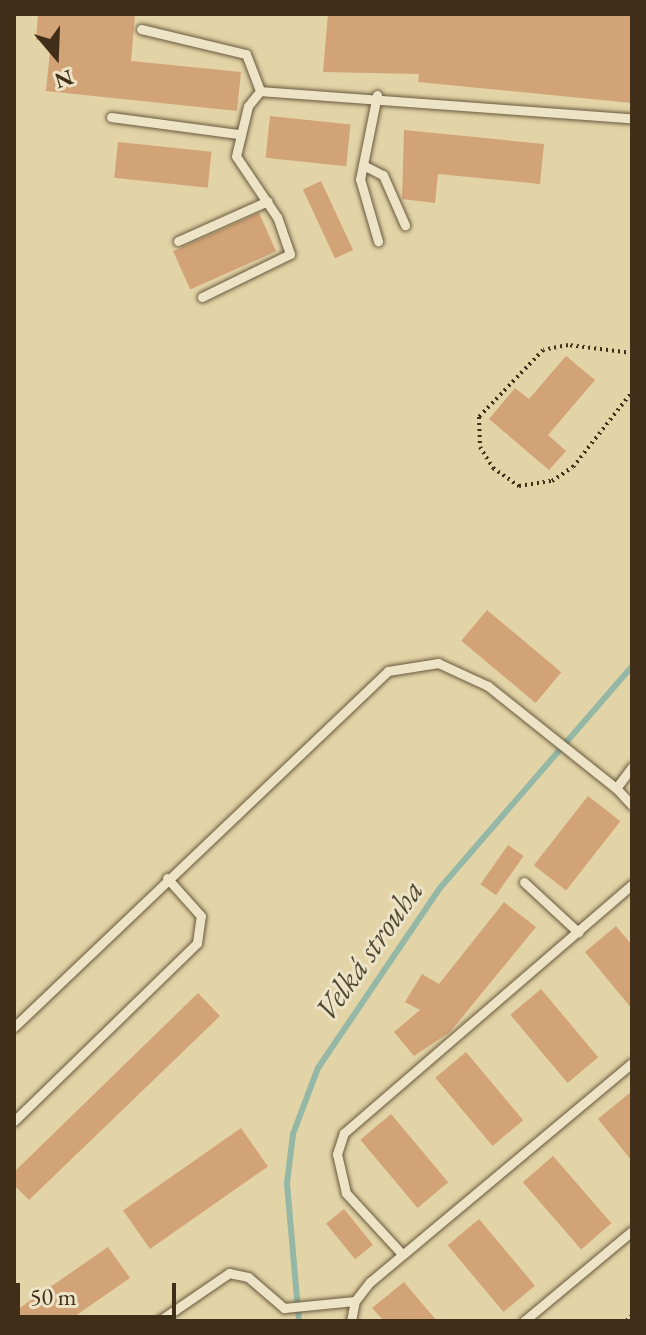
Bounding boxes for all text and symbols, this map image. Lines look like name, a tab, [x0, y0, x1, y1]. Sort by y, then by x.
north arrow	[16, 16, 96, 96]
text: N	[51, 63, 77, 96]
water label: Velká strouha	[307, 872, 431, 1028]
scale bar	[20, 1267, 180, 1317]
text: 50 m	[30, 1281, 77, 1312]

